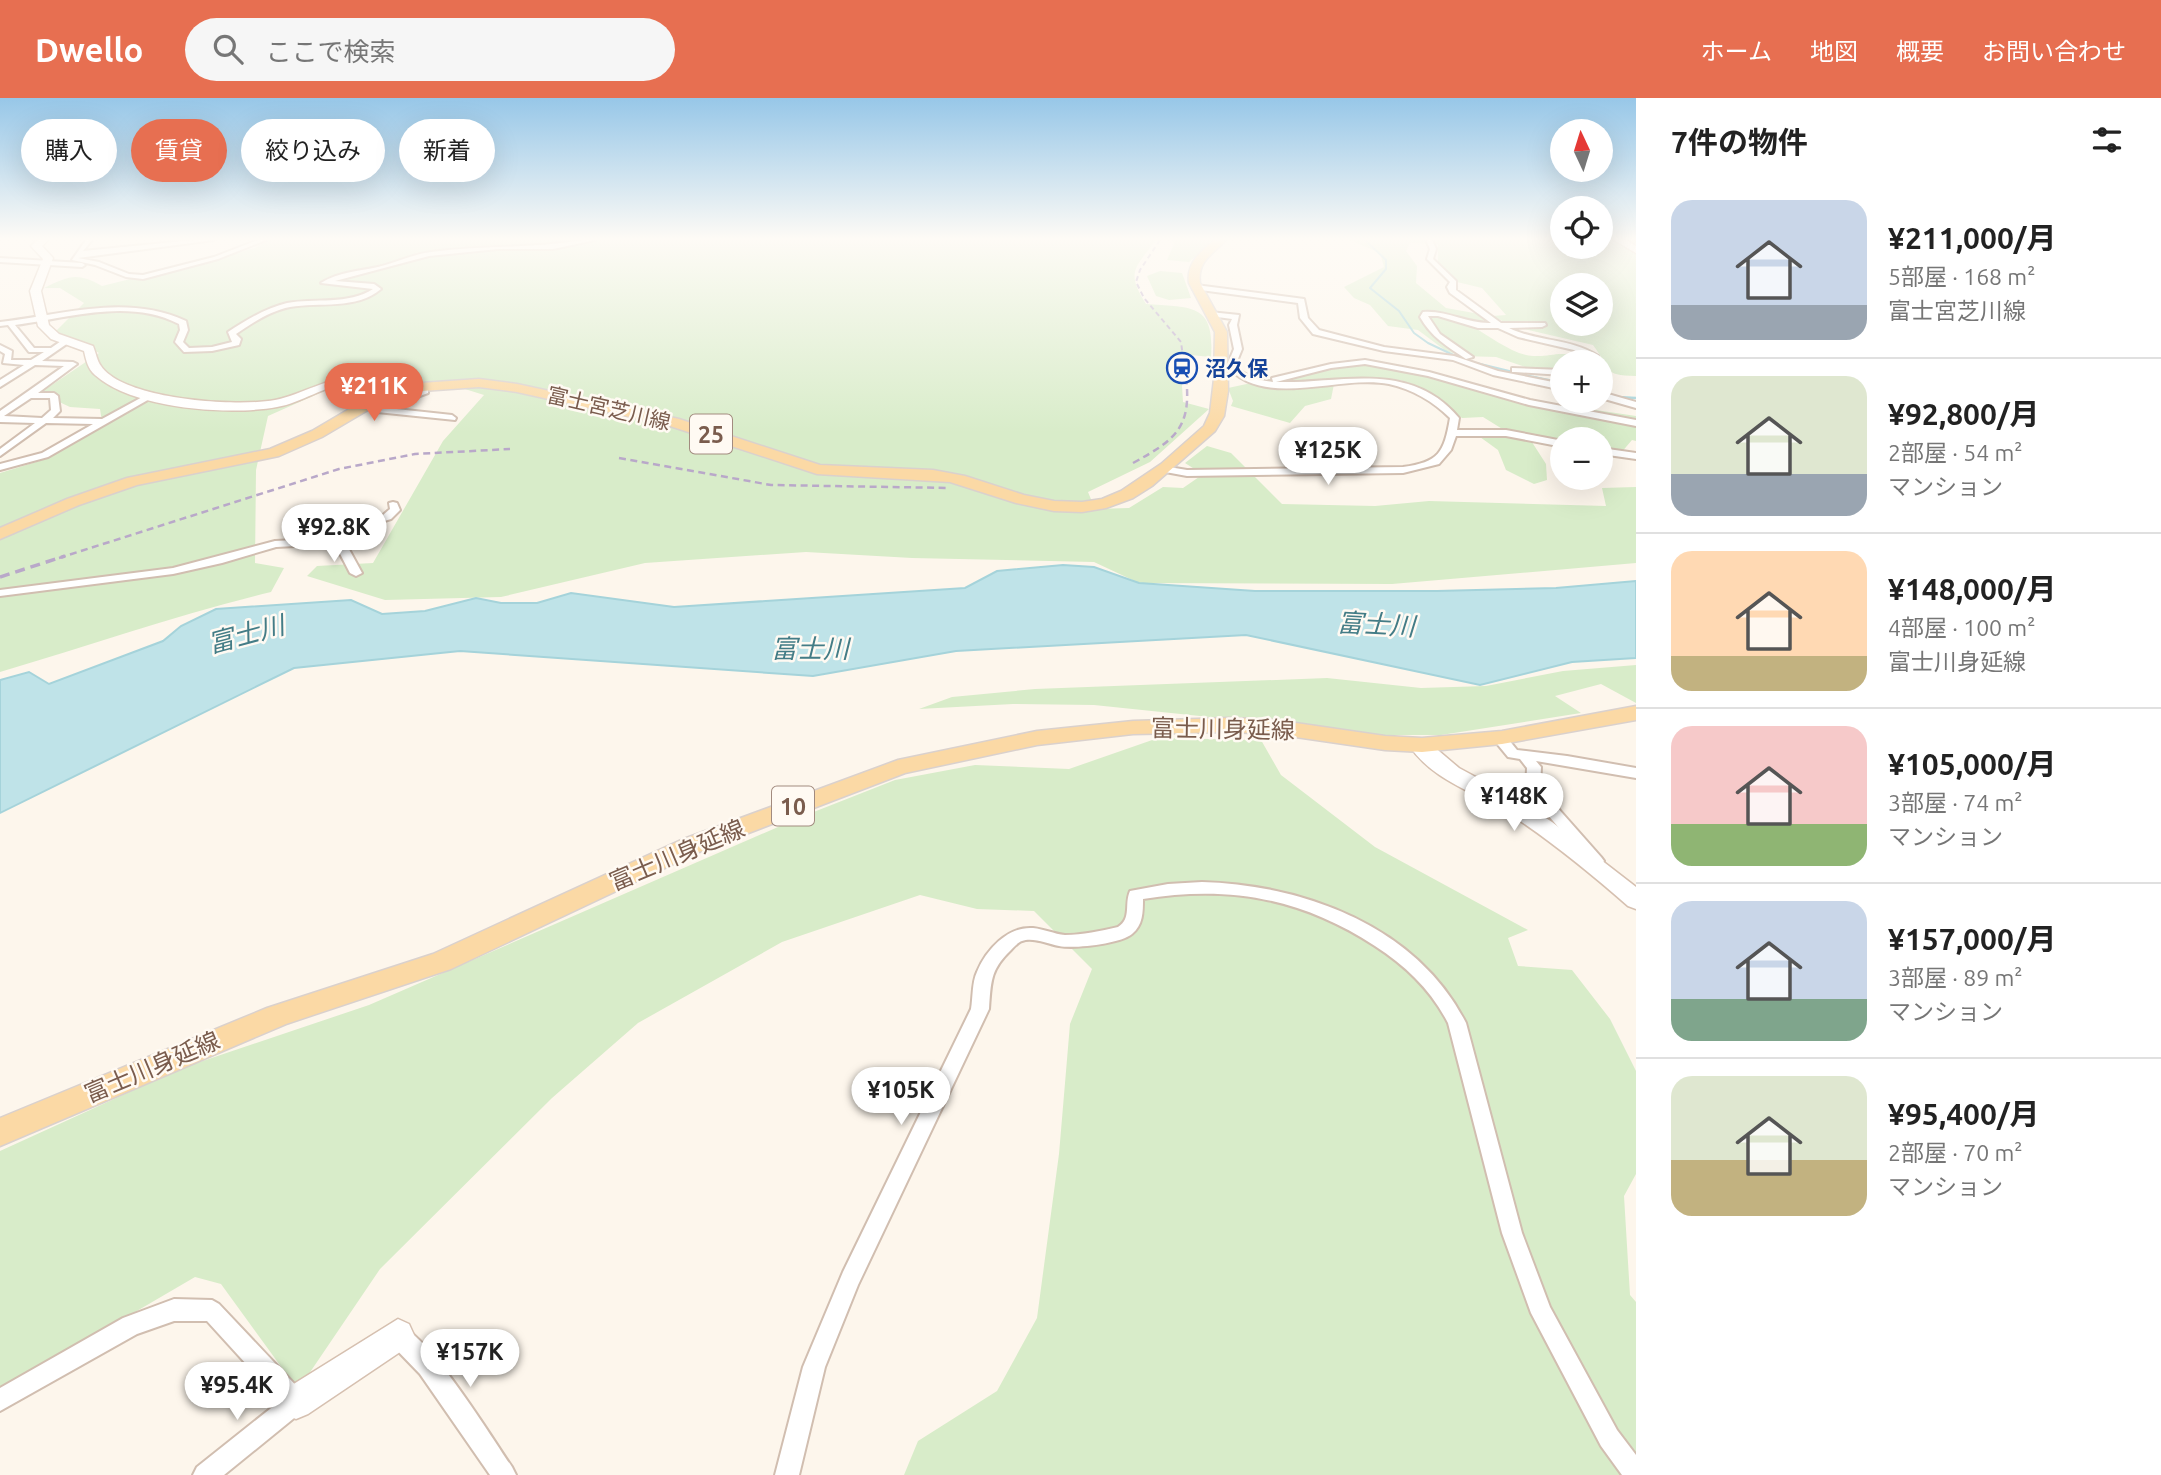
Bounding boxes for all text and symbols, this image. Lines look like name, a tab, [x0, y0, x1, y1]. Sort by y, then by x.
search box	[185, 18, 675, 81]
icon: search	[209, 30, 247, 68]
text: Dwello	[35, 31, 143, 68]
text: ここで検索	[265, 37, 395, 66]
text: ホーム	[1701, 38, 1772, 65]
text: 地図	[1810, 38, 1858, 65]
text: 概要	[1896, 38, 1944, 65]
text: お問い合わせ	[1982, 38, 2126, 65]
chip: 購入	[21, 119, 117, 182]
chip: 賃貸	[131, 119, 227, 182]
chip: 絞り込み	[241, 119, 385, 182]
chip: 新着	[399, 119, 495, 182]
north arrow	[1550, 119, 1614, 182]
map controls	[1550, 119, 1613, 490]
icon: filters	[2088, 121, 2126, 159]
text: 7件の物件	[1671, 125, 1808, 159]
button: locate	[1550, 196, 1613, 259]
text: ¥211,000/月	[1888, 221, 2056, 255]
icon: home	[1727, 228, 1811, 312]
text: 5部屋 · 168 m²	[1888, 264, 2035, 289]
button: layers	[1550, 273, 1613, 336]
text: 富士宮芝川線	[1888, 298, 2026, 323]
button: +	[1550, 350, 1613, 413]
station icon: 沼久保	[1165, 351, 1199, 385]
place label: 沼久保	[1205, 356, 1269, 380]
pin: ¥211K	[325, 364, 423, 423]
text: ¥211K	[340, 373, 408, 398]
street label: 富士宮芝川線	[545, 382, 673, 434]
text: ¥92,800/月	[1888, 397, 2040, 431]
icon: home	[1727, 404, 1811, 488]
road number: 25	[690, 414, 732, 454]
button: −	[1550, 427, 1613, 490]
pin: ¥125K	[1279, 428, 1377, 487]
text: ¥125K	[1294, 437, 1362, 462]
text: 2部屋 · 54 m²	[1888, 440, 2022, 465]
text: マンション	[1888, 474, 2003, 499]
pin: ¥92.8K	[277, 504, 391, 564]
text: ¥92.8K	[298, 514, 370, 539]
text: ¥148,000/月	[1888, 572, 2056, 606]
icon: home	[1727, 579, 1811, 663]
water label: 富士川	[1336, 607, 1419, 641]
water label: 富士川	[205, 609, 290, 658]
text: 4部屋 · 100 m²	[1888, 615, 2035, 640]
water label: 富士川	[771, 634, 852, 663]
text: 富士川身延線	[1888, 649, 2026, 674]
street label: 富士川身延線	[1151, 714, 1295, 744]
text: ¥105,000/月	[1888, 747, 2056, 781]
icon: home	[1727, 754, 1811, 838]
pin: ¥148K	[1465, 774, 1563, 833]
text: ¥148K	[1480, 783, 1548, 808]
road number: 10	[772, 786, 814, 826]
text: 3部屋 · 74 m²	[1888, 790, 2022, 815]
street label: 富士川身延線	[605, 814, 749, 896]
text: マンション	[1888, 824, 2003, 849]
text: ¥157,000/月	[1888, 922, 2056, 956]
icon: home	[1727, 929, 1811, 1013]
text: 3部屋 · 89 m²	[1888, 965, 2022, 990]
text: マンション	[1888, 999, 2003, 1024]
street label: 富士川身延線	[80, 1026, 224, 1108]
pin: ¥105K	[852, 1068, 950, 1127]
text: ¥105K	[867, 1077, 935, 1102]
text: ¥95,400/月	[1888, 1097, 2040, 1131]
icon: home	[1727, 1104, 1811, 1188]
text: 2部屋 · 70 m²	[1888, 1140, 2022, 1165]
text: マンション	[1888, 1174, 2003, 1199]
pin: ¥157K	[421, 1330, 519, 1389]
text: ¥157K	[436, 1339, 504, 1364]
pin: ¥95.4K	[180, 1362, 294, 1422]
text: ¥95.4K	[201, 1372, 273, 1397]

